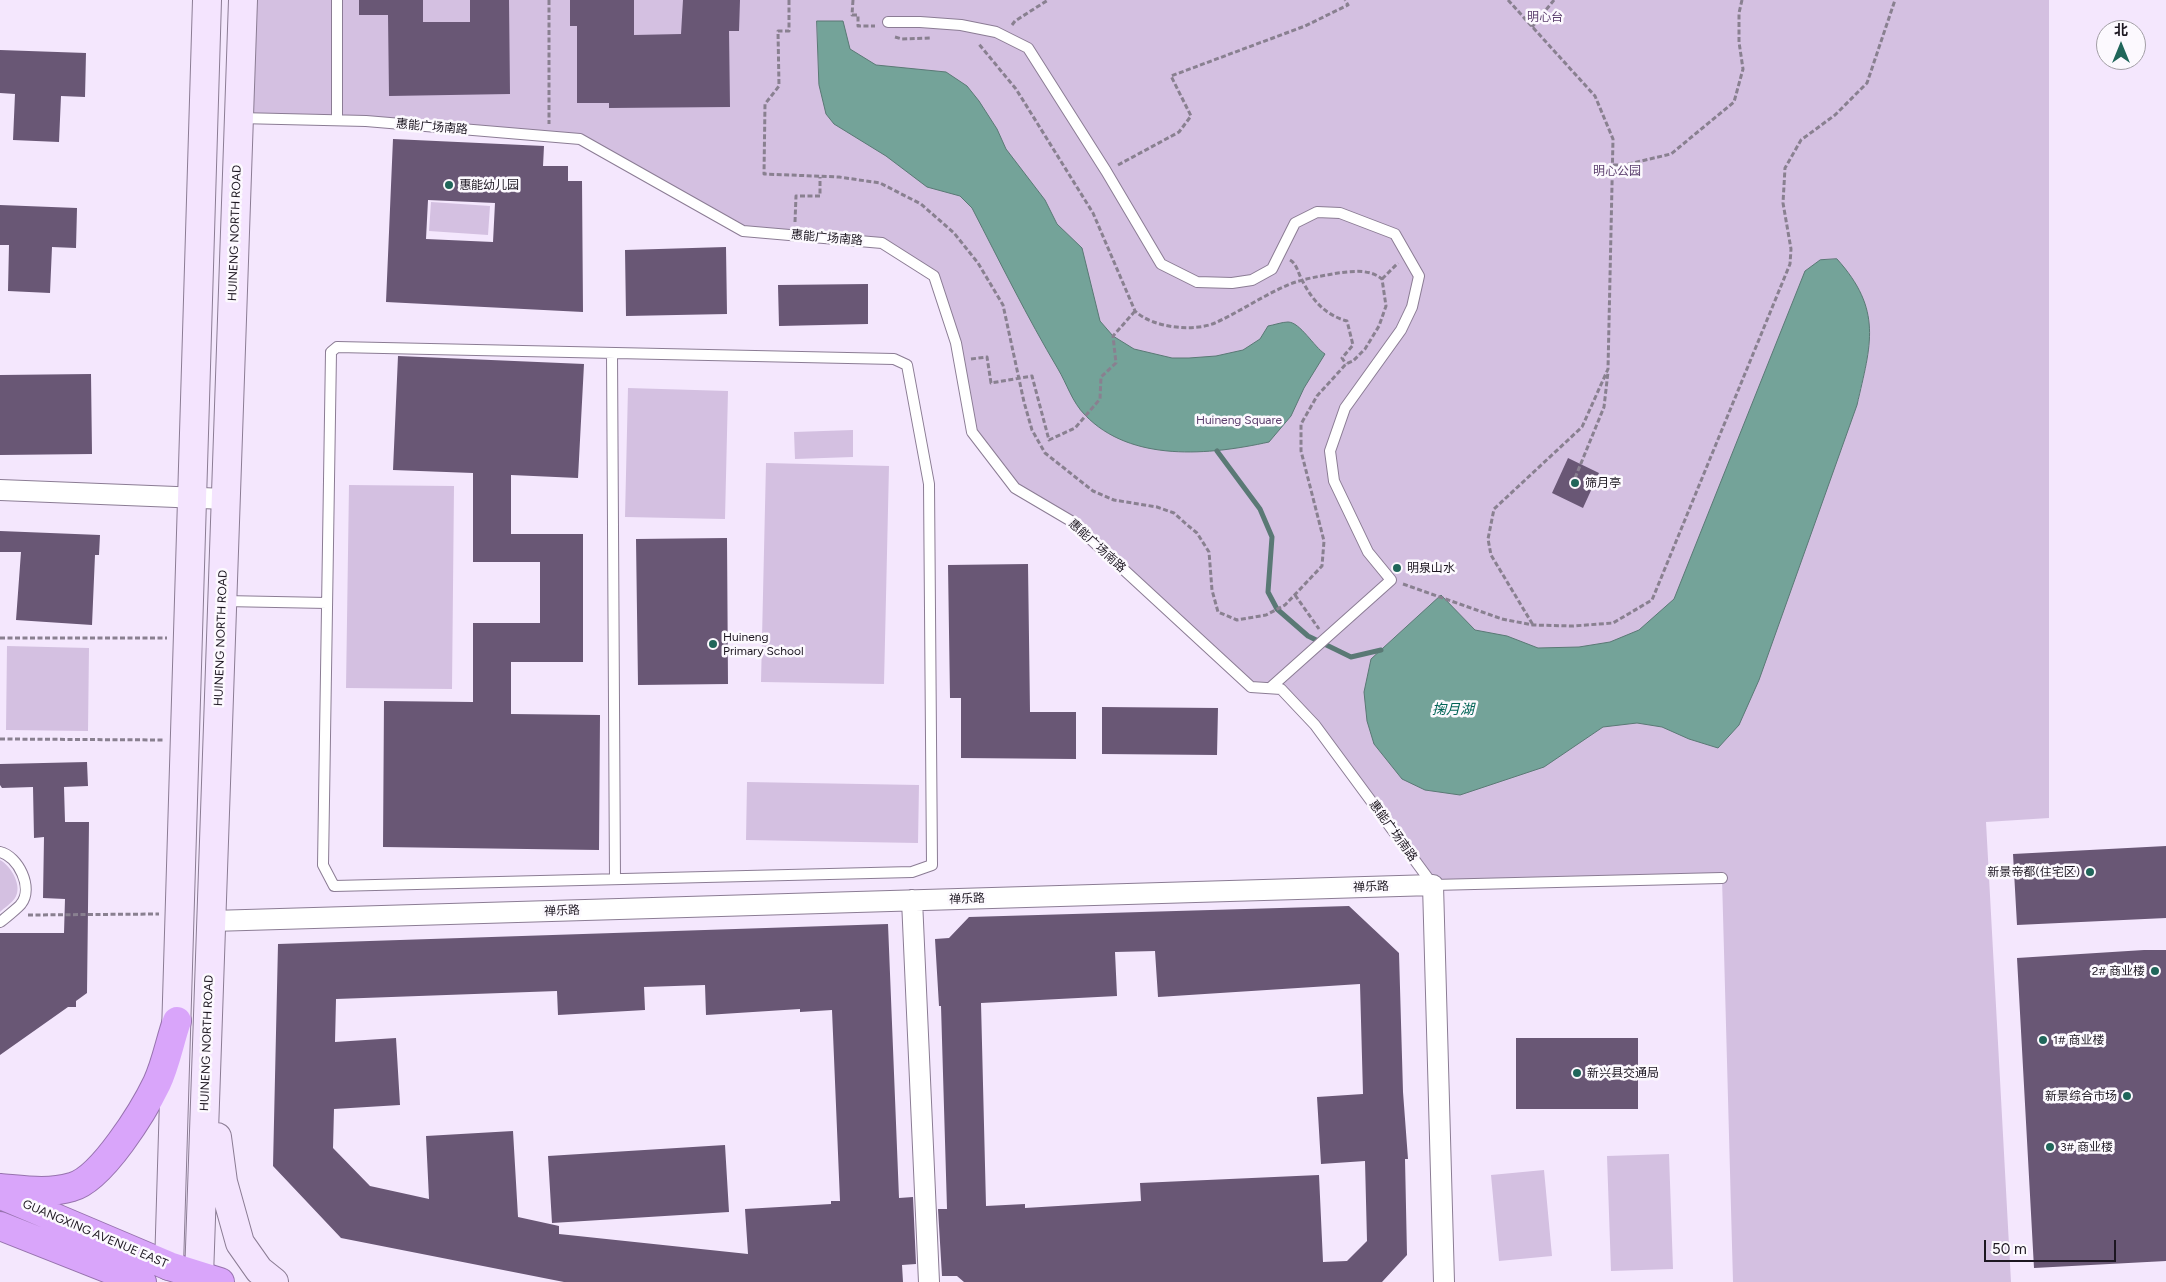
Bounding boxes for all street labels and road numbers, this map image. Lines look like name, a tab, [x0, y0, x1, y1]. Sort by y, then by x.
street label: 惠能广场南路	[396, 117, 468, 137]
street label: HUINENG NORTH ROAD	[225, 165, 245, 301]
street label: 惠能广场南路	[791, 228, 863, 248]
street label: 惠能广场南路	[1065, 517, 1129, 575]
street label: HUINENG NORTH ROAD	[211, 570, 231, 706]
street label: 惠能广场南路	[1366, 798, 1420, 864]
street label: 禅乐路	[1353, 879, 1389, 895]
street label: 禅乐路	[949, 891, 985, 907]
street label: 禅乐路	[544, 903, 580, 919]
street label: HUINENG NORTH ROAD	[197, 975, 217, 1111]
street label: GUANGXING AVENUE EAST	[20, 1197, 170, 1271]

